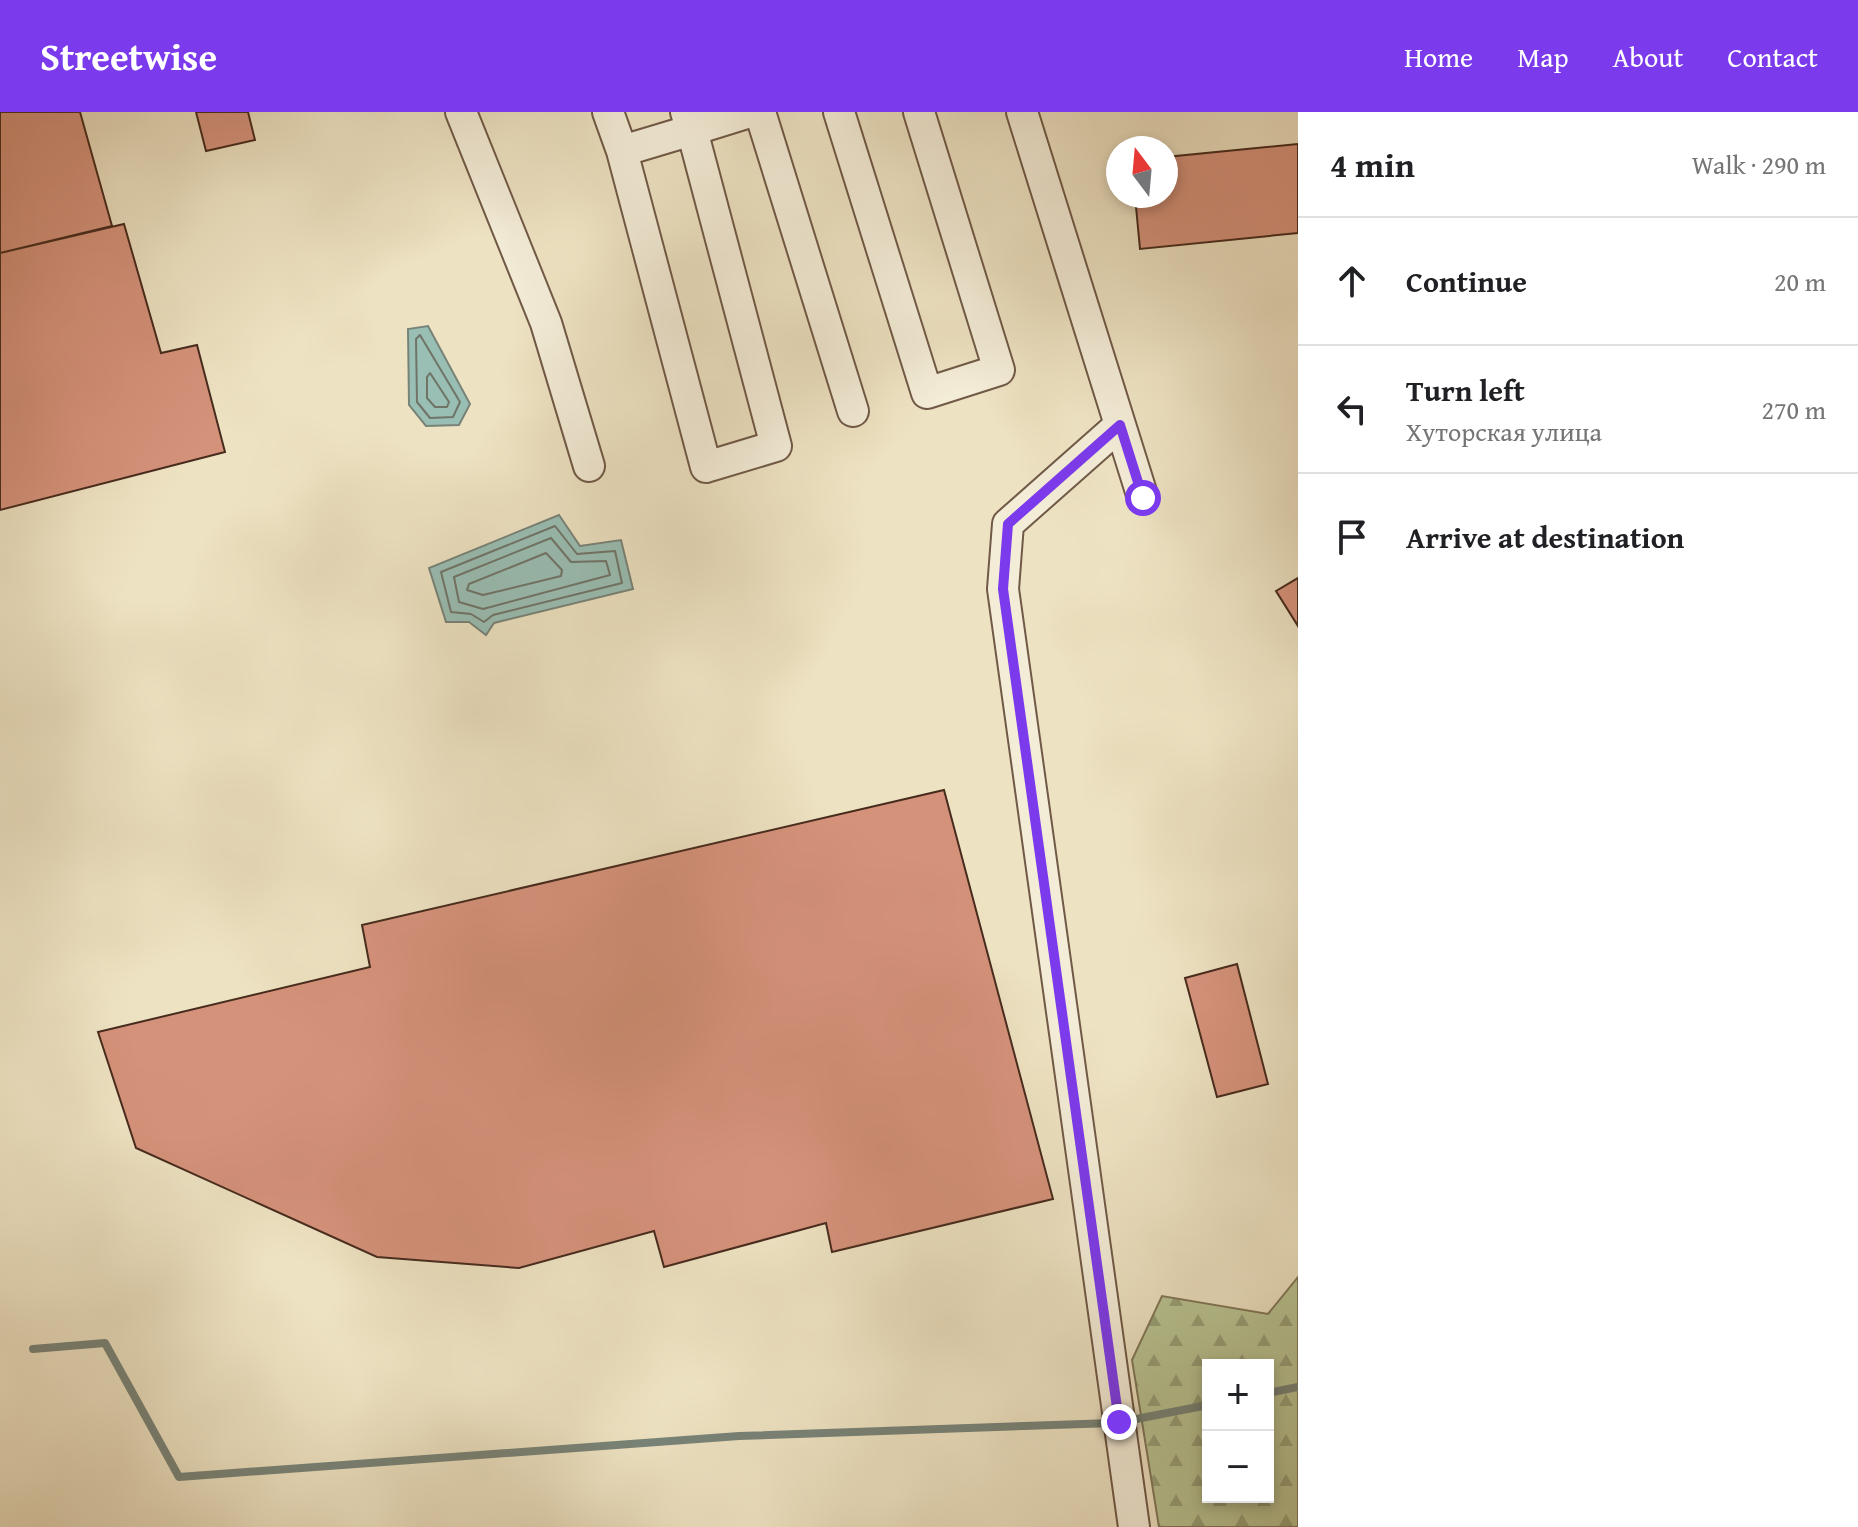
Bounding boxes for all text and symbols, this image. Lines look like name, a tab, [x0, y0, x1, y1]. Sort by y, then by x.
text: Streetwise	[40, 28, 217, 84]
text: Home	[1404, 36, 1473, 77]
text: Map	[1517, 36, 1569, 77]
text: About	[1613, 36, 1683, 77]
text: Contact	[1727, 36, 1818, 77]
north arrow	[1106, 136, 1178, 208]
text: 4 min	[1330, 140, 1415, 189]
text: Walk · 290 m	[1692, 145, 1826, 184]
icon: ahead	[1330, 259, 1374, 303]
text: Continue	[1406, 259, 1527, 303]
text: 20 m	[1774, 262, 1826, 301]
text: Turn left	[1406, 368, 1525, 412]
icon: left	[1330, 387, 1374, 431]
text: 270 m	[1761, 390, 1826, 429]
text: Хуторская улица	[1406, 412, 1602, 451]
route start	[1125, 480, 1161, 516]
icon: arrive	[1330, 515, 1374, 559]
text: Arrive at destination	[1406, 515, 1684, 559]
map controls	[1202, 1359, 1274, 1503]
button: +	[1202, 1359, 1274, 1431]
route end	[1101, 1404, 1137, 1440]
button: −	[1202, 1431, 1274, 1503]

